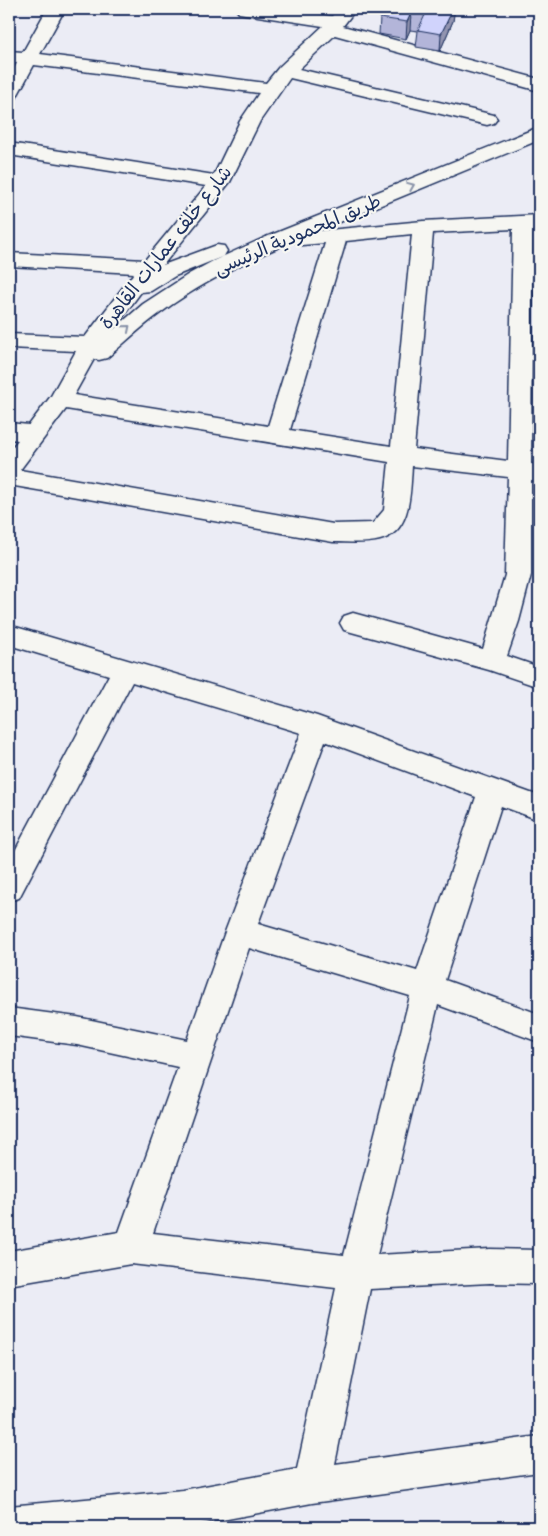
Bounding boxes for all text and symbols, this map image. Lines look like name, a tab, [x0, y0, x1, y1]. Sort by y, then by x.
street label: شارع خلف عمارات القاهرة	[94, 161, 240, 336]
one-way arrow	[406, 182, 415, 192]
street label: طريق المحمودية الرئيسى	[210, 189, 386, 284]
one-way arrow	[121, 326, 130, 334]

